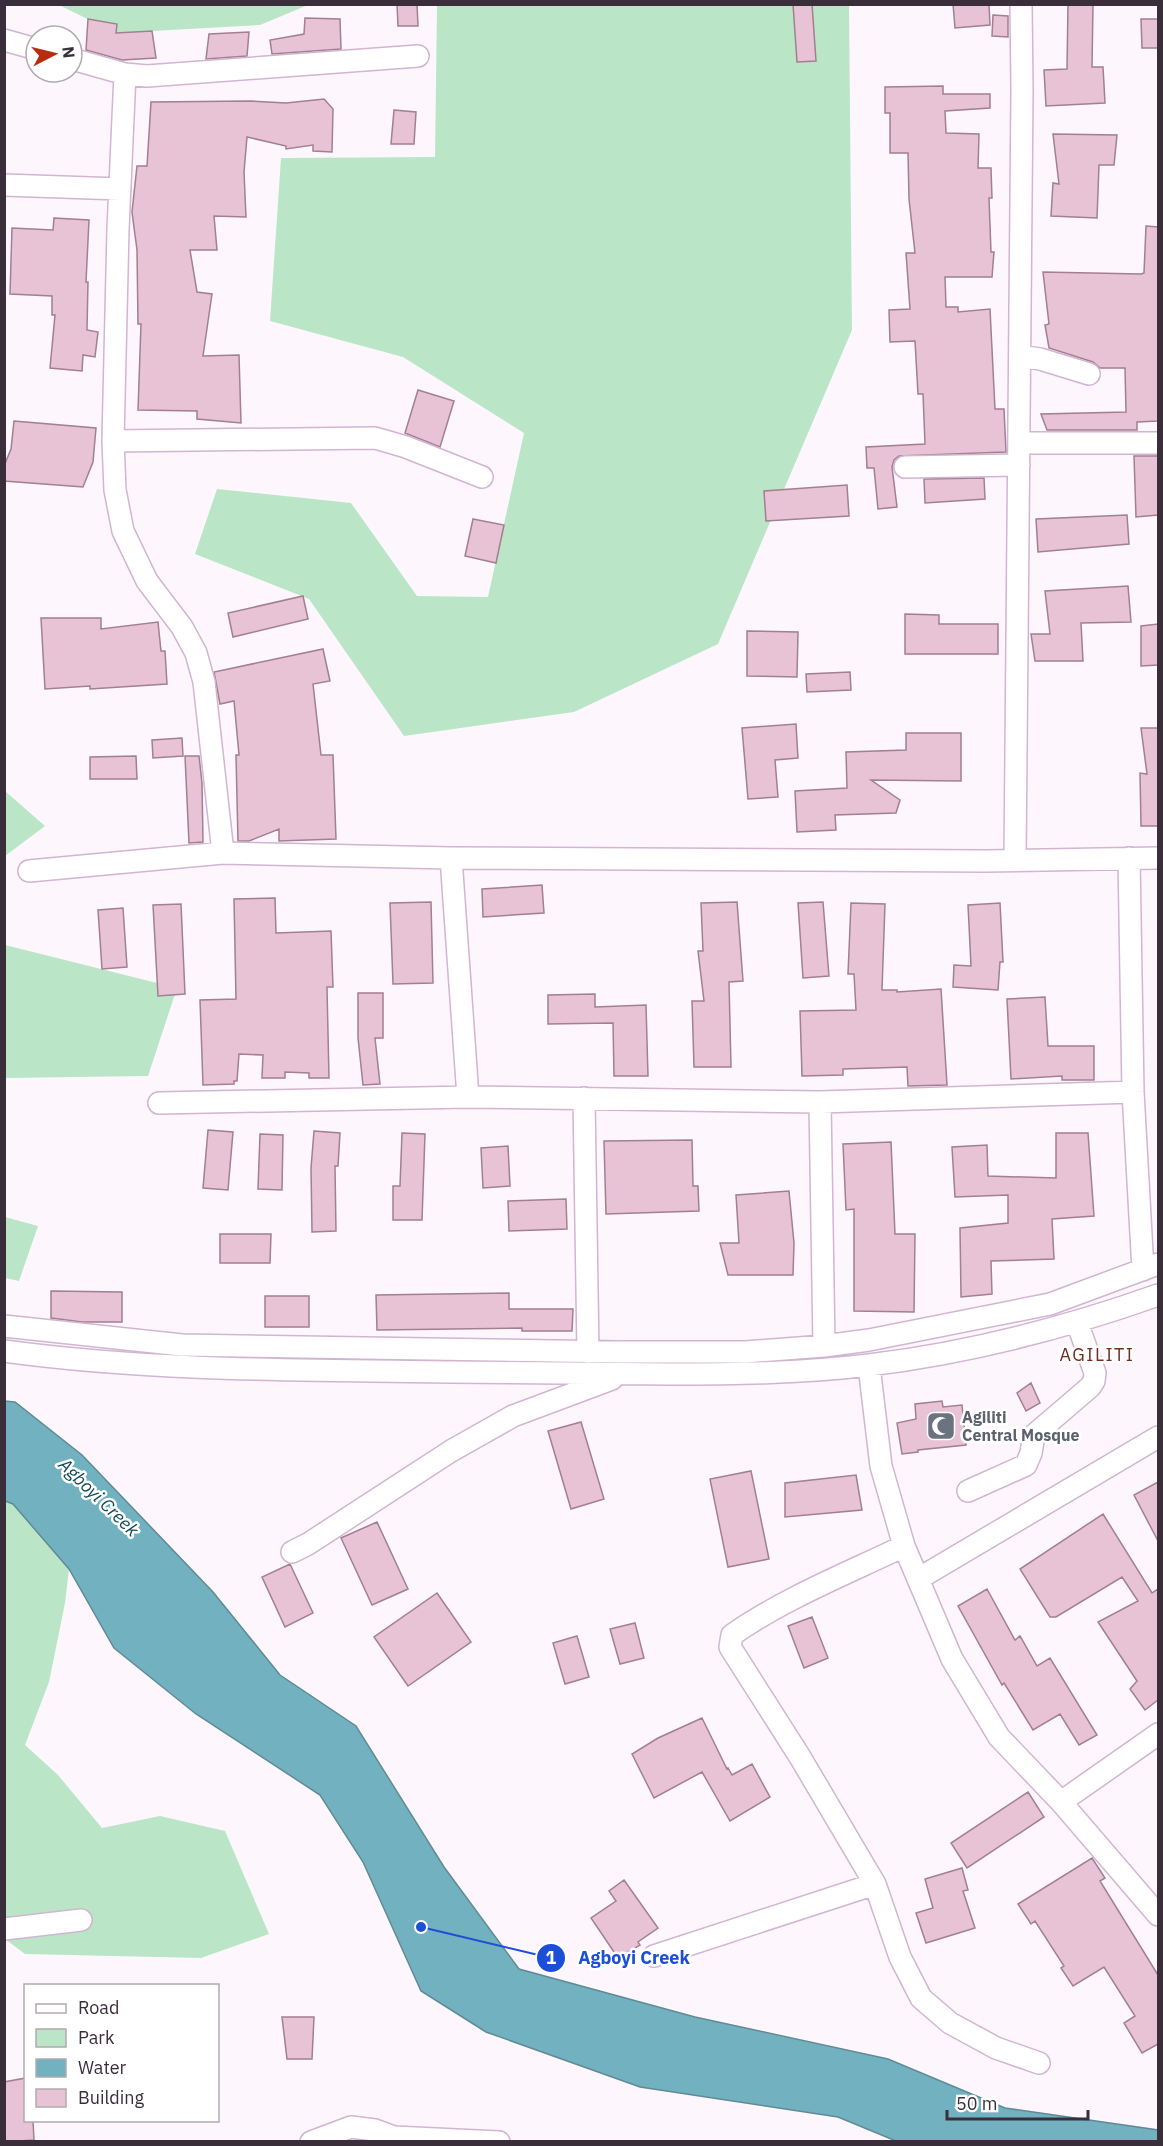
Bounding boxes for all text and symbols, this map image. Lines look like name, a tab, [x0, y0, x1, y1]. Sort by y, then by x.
north arrow	[24, 24, 84, 84]
text: N	[58, 45, 80, 59]
district label: AGILITI	[1060, 1343, 1134, 1366]
place label: Agiliti Central Mosque	[962, 1407, 1080, 1445]
mosque icon: Agiliti Central Mosque	[925, 1410, 957, 1442]
water label: Agboyi Creek	[53, 1452, 144, 1541]
callout: Agboyi Creek	[536, 1940, 701, 1976]
text: 1	[546, 1946, 557, 1969]
text: Agboyi Creek	[578, 1946, 690, 1969]
legend	[24, 1984, 219, 2122]
text: Road	[78, 1996, 119, 2019]
text: Park	[78, 2026, 115, 2049]
text: Water	[78, 2056, 127, 2079]
scale bar	[947, 2083, 1088, 2121]
text: Building	[78, 2086, 145, 2109]
text: 50 m	[956, 2092, 998, 2115]

